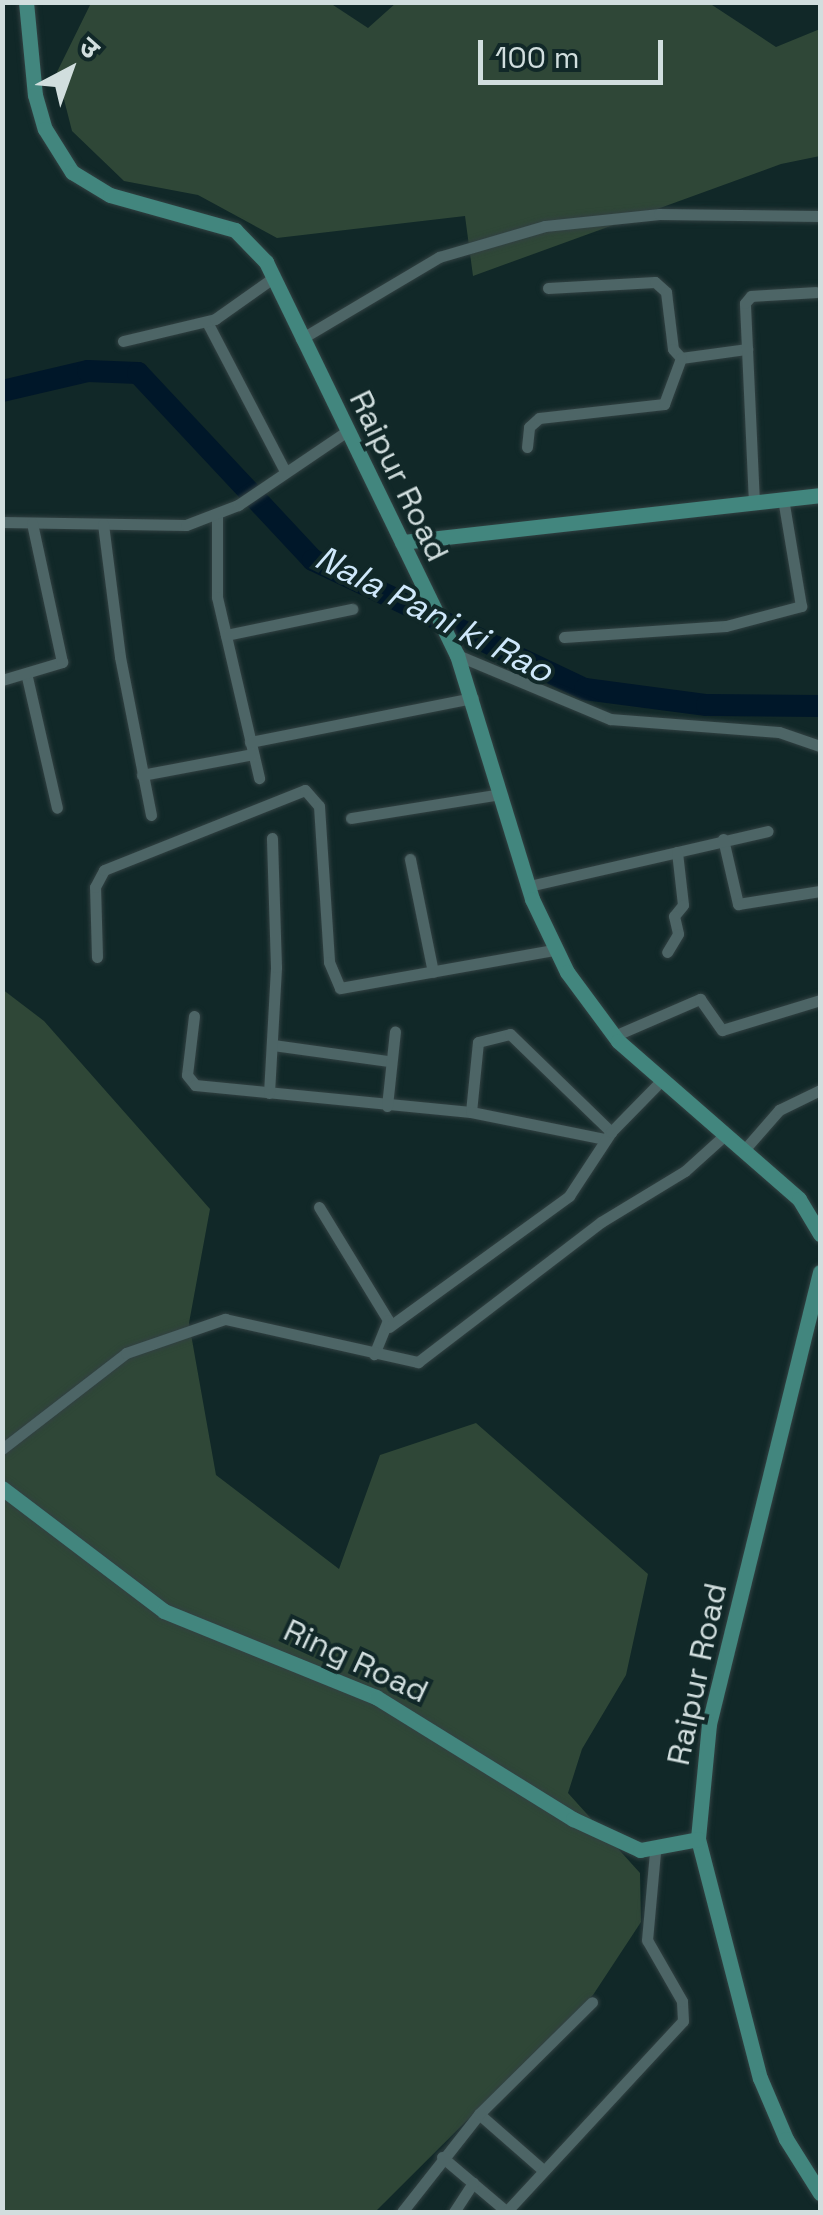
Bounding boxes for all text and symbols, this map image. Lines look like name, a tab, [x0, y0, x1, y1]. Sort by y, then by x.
north arrow	[20, 20, 120, 120]
scale bar	[483, 20, 668, 82]
text: उ	[72, 28, 108, 66]
text: 100 m	[495, 38, 580, 77]
street label: Raipur Road	[341, 384, 457, 568]
water label: Nala Pani ki Rao	[308, 536, 560, 692]
street label: Raipur Road	[659, 1579, 735, 1769]
street label: Ring Road	[278, 1611, 434, 1711]

